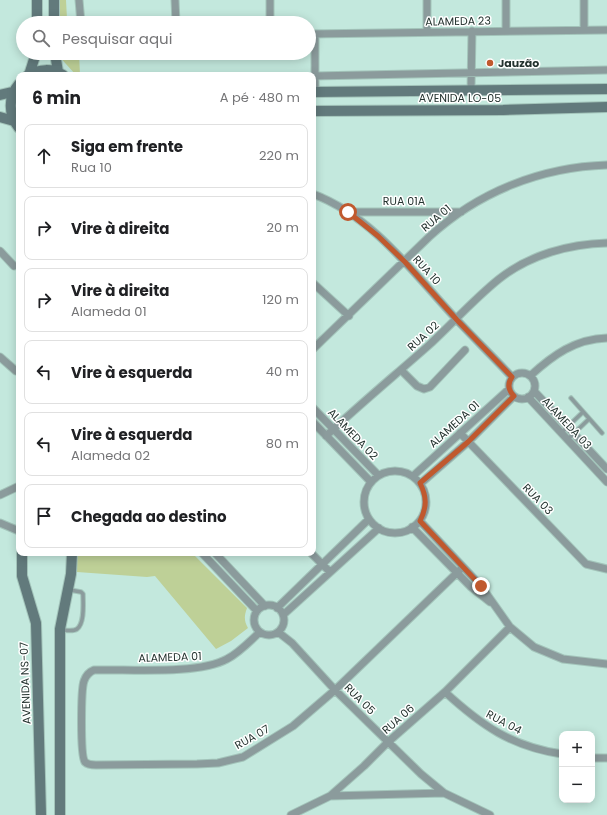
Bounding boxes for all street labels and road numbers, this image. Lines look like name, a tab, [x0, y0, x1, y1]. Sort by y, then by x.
street label: ALAMEDA 23	[425, 12, 491, 30]
street label: AVENIDA LO-05	[419, 90, 501, 106]
street label: RUA 01A	[383, 193, 426, 209]
street label: RUA 01	[417, 201, 455, 235]
street label: RUA 10	[409, 252, 445, 288]
street label: RUA 02	[404, 317, 442, 355]
street label: ALAMEDA 03	[539, 393, 595, 453]
street label: ALAMEDA 01	[425, 397, 483, 451]
street label: ALAMEDA 02	[324, 405, 382, 463]
street label: RUA 03	[519, 480, 557, 518]
street label: AVENIDA NS-07	[16, 642, 34, 724]
street label: ALAMEDA 01	[138, 648, 202, 666]
street label: RUA 05	[341, 680, 379, 718]
street label: RUA 06	[378, 700, 418, 738]
street label: RUA 04	[483, 706, 525, 738]
street label: RUA 07	[232, 721, 272, 753]

